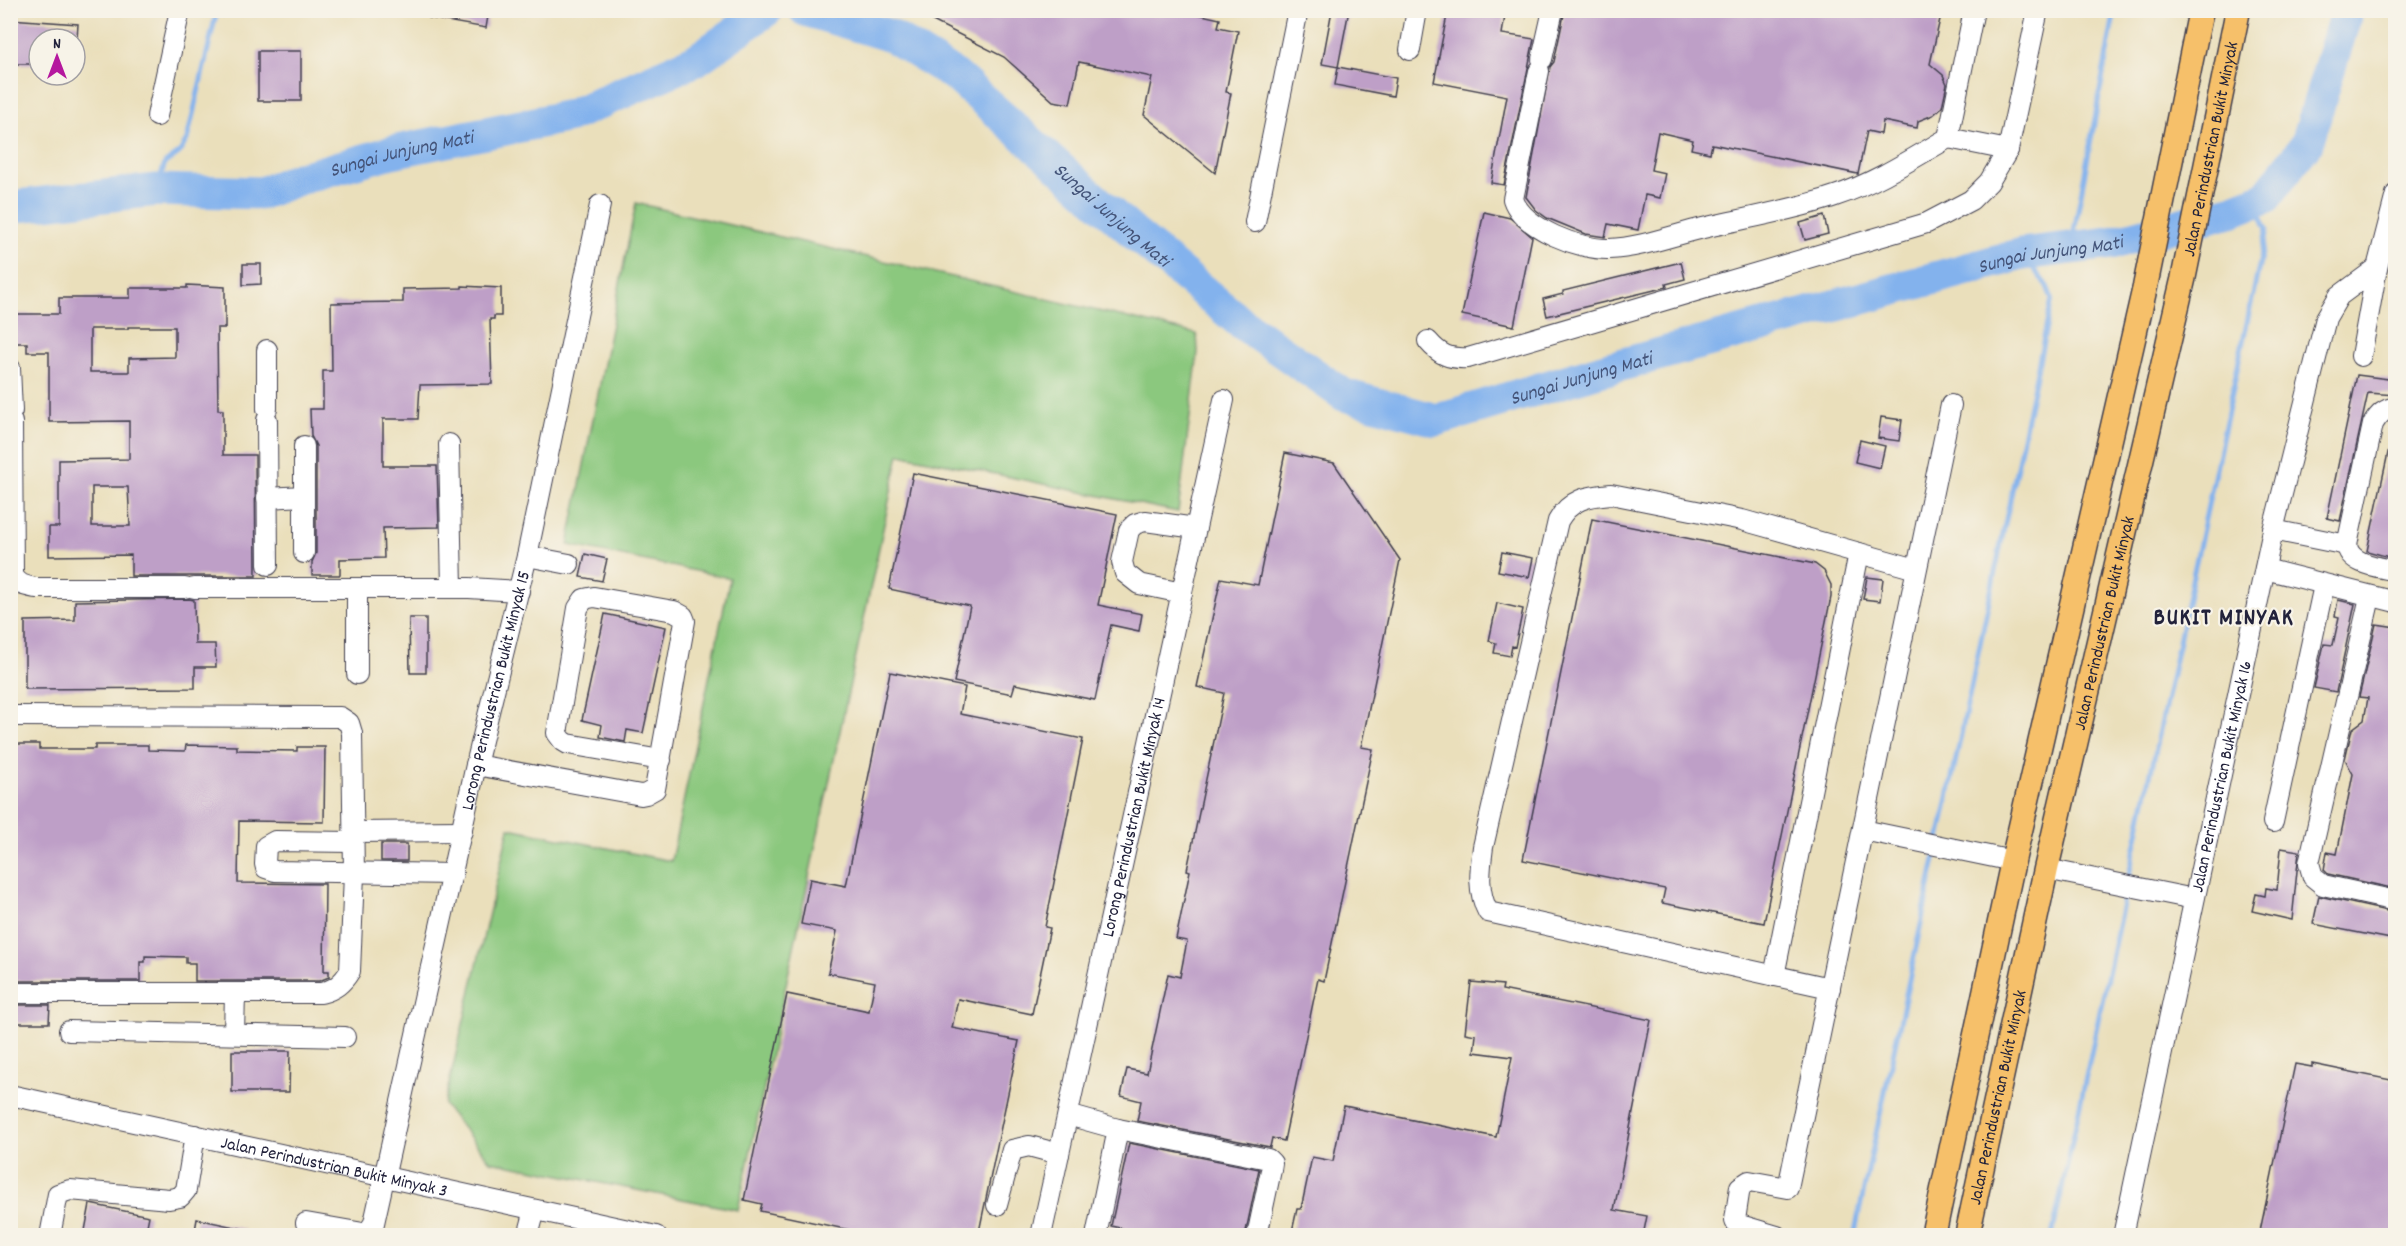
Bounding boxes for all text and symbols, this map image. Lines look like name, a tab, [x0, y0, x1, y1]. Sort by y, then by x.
north arrow	[27, 27, 87, 87]
text: N	[53, 33, 61, 56]
street label: Jalan Perindustrian Bukit Minyak	[2178, 39, 2246, 259]
water label: Sungai Junjung Mati	[327, 124, 479, 186]
water label: Sungai Junjung Mati	[1046, 157, 1178, 277]
water label: Sungai Junjung Mati	[1975, 229, 2130, 283]
water label: Sungai Junjung Mati	[1507, 345, 1659, 414]
street label: Jalan Perindustrian Bukit Minyak	[2069, 514, 2143, 733]
street label: Lorong Perindustrian Bukit Minyak 15	[456, 568, 538, 813]
district label: BUKIT MINYAK	[2154, 602, 2294, 636]
street label: Jalan Perindustrian Bukit Minyak 16	[2186, 659, 2260, 895]
street label: Lorong Perindustrian Bukit Minyak 14	[1097, 695, 1174, 940]
street label: Jalan Perindustrian Bukit Minyak	[1964, 988, 2035, 1207]
street label: Jalan Perindustrian Bukit Minyak 3	[218, 1131, 449, 1205]

